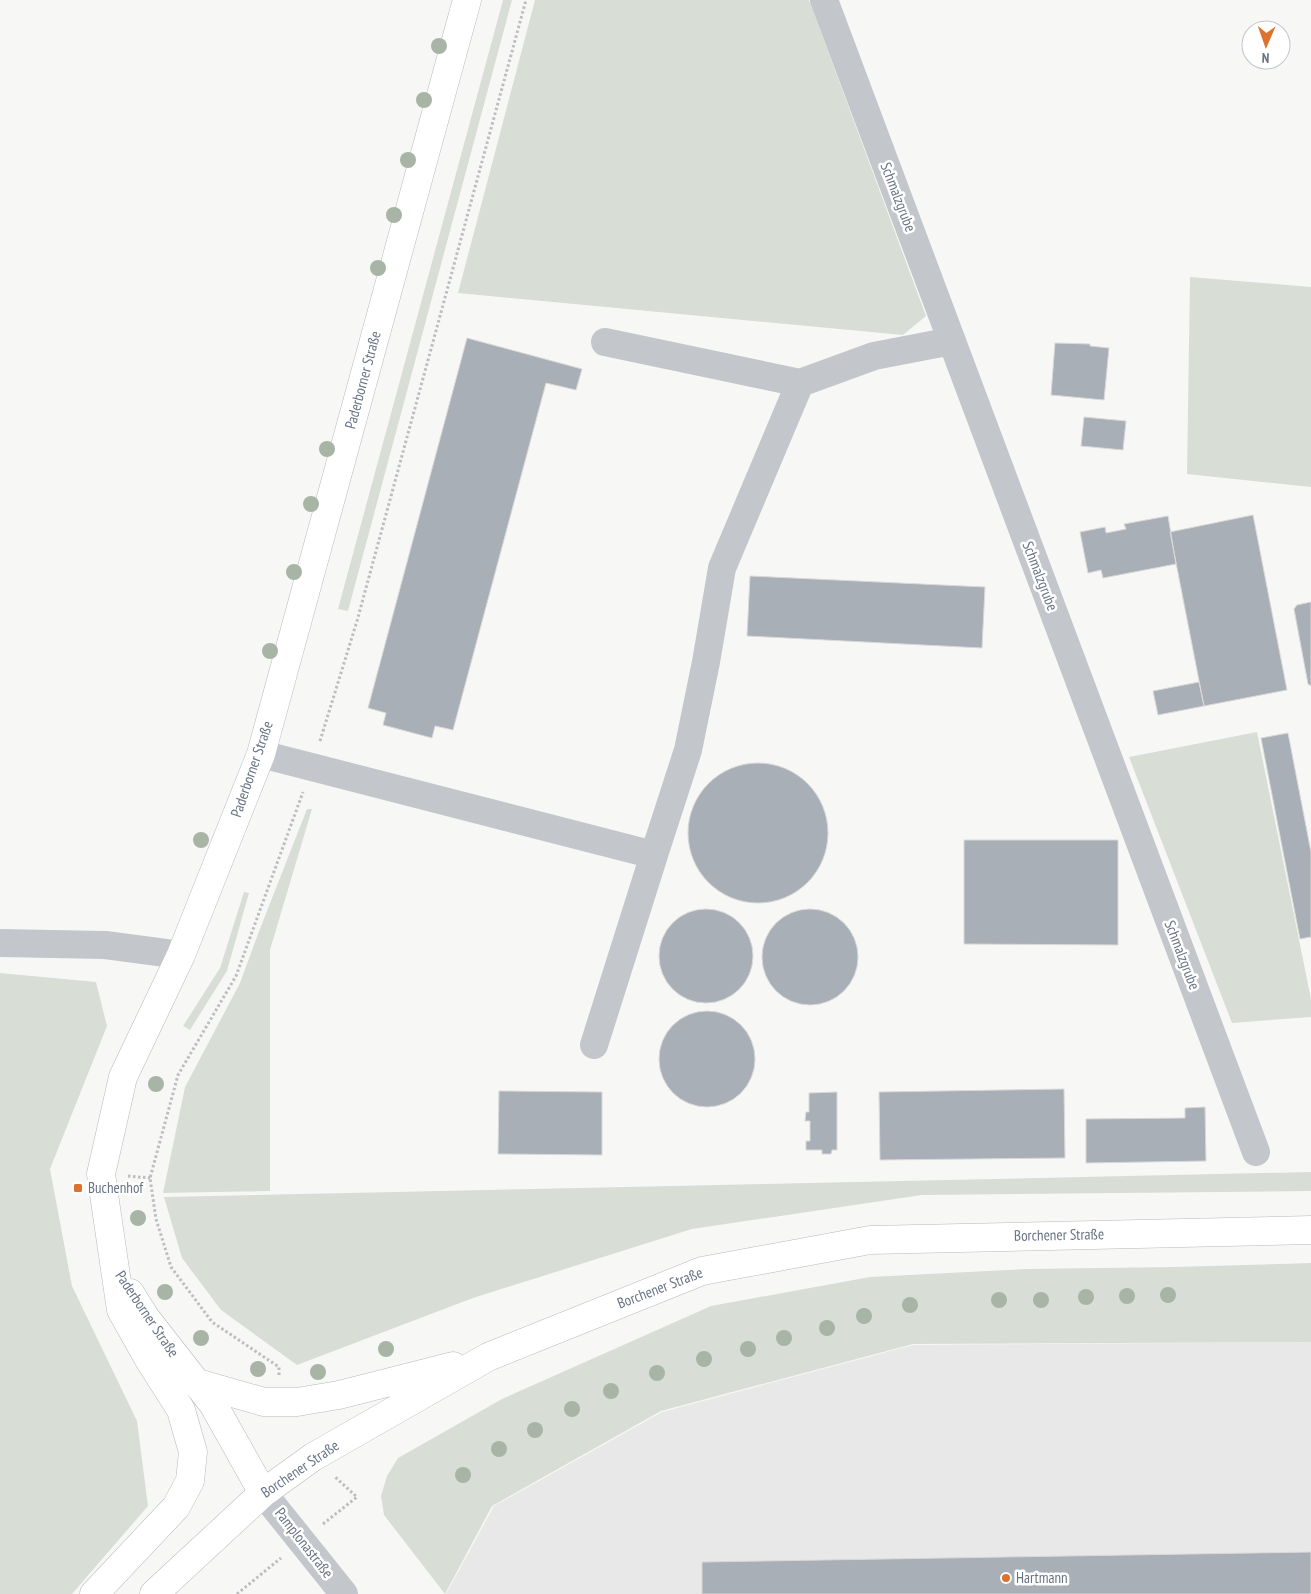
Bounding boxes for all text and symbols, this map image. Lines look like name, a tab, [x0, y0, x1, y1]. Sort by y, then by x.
north arrow	[1241, 20, 1291, 70]
text: N	[1261, 49, 1270, 67]
street label: Schmalzgrube	[877, 160, 920, 234]
street label: Paderborner Straße	[340, 329, 385, 431]
street label: Schmalzgrube	[1019, 539, 1062, 613]
street label: Paderborner Straße	[226, 718, 277, 819]
street label: Schmalzgrube	[1161, 918, 1204, 992]
place label: Buchenhof	[88, 1178, 144, 1197]
marker: Buchenhof	[72, 1182, 84, 1194]
street label: Borchener Straße	[1014, 1224, 1104, 1245]
street label: Borchener Straße	[614, 1263, 705, 1313]
street label: Paderborner Straße	[111, 1267, 183, 1361]
street label: Borchener Straße	[257, 1436, 342, 1502]
street label: Pamplonastraße	[271, 1504, 338, 1582]
place label: Hartmann	[1016, 1568, 1068, 1587]
marker: Hartmann	[1000, 1572, 1012, 1584]

